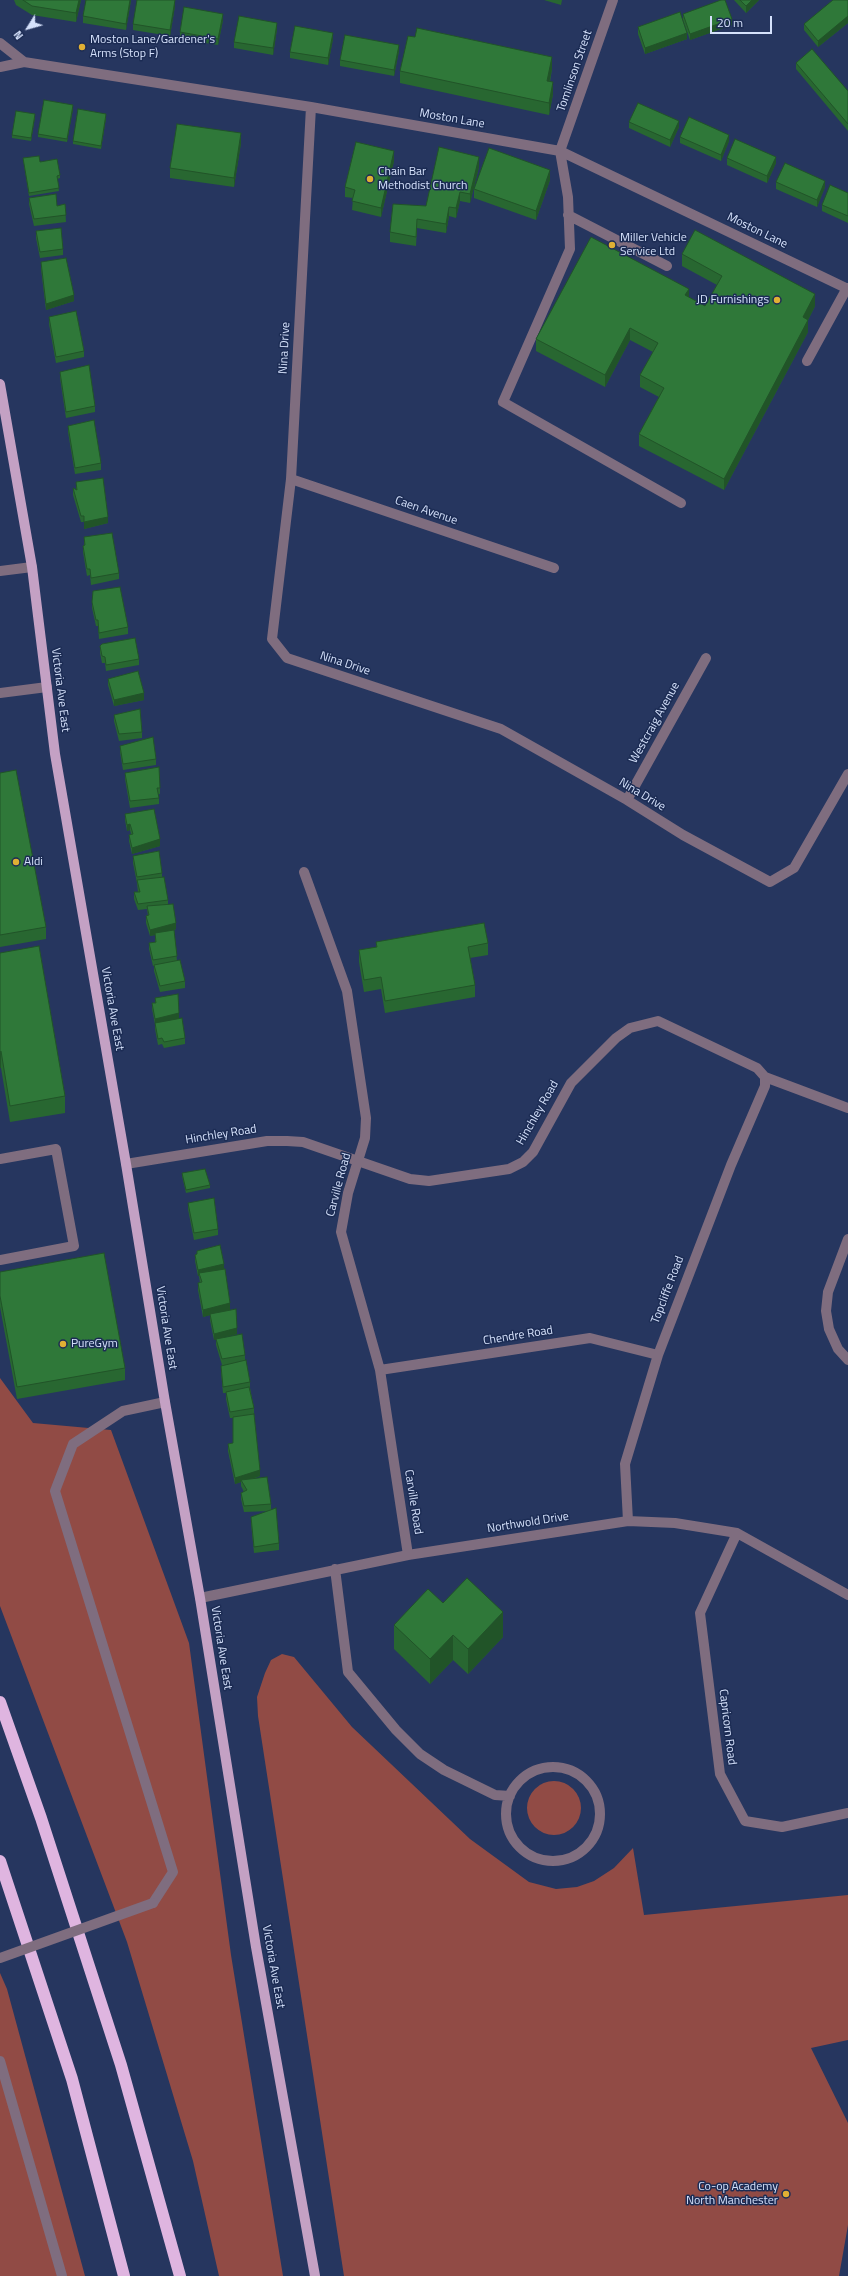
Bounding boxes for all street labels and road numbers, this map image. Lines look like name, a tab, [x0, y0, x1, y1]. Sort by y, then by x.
street label: Tomlinson Street	[554, 28, 596, 114]
street label: Moston Lane	[418, 106, 486, 132]
street label: Moston Lane	[724, 210, 790, 252]
street label: Nina Drive	[276, 322, 294, 374]
street label: Caen Avenue	[393, 494, 459, 528]
street label: Victoria Ave East	[48, 647, 72, 733]
street label: Nina Drive	[318, 649, 372, 679]
street label: Westcraig Avenue	[627, 680, 683, 766]
street label: Nina Drive	[616, 775, 668, 815]
street label: Victoria Ave East	[98, 966, 126, 1052]
street label: Hinchley Road	[514, 1078, 562, 1148]
street label: Hinchley Road	[184, 1122, 258, 1148]
street label: Carville Road	[324, 1152, 354, 1218]
street label: Topcliffe Road	[649, 1254, 687, 1326]
street label: Victoria Ave East	[152, 1285, 180, 1371]
street label: Chendre Road	[482, 1323, 554, 1349]
street label: Carville Road	[401, 1469, 425, 1535]
street label: Northwold Drive	[486, 1509, 570, 1537]
street label: Victoria Ave East	[207, 1605, 235, 1691]
street label: Capricorn Road	[715, 1688, 739, 1766]
street label: Victoria Ave East	[259, 1924, 287, 2010]

